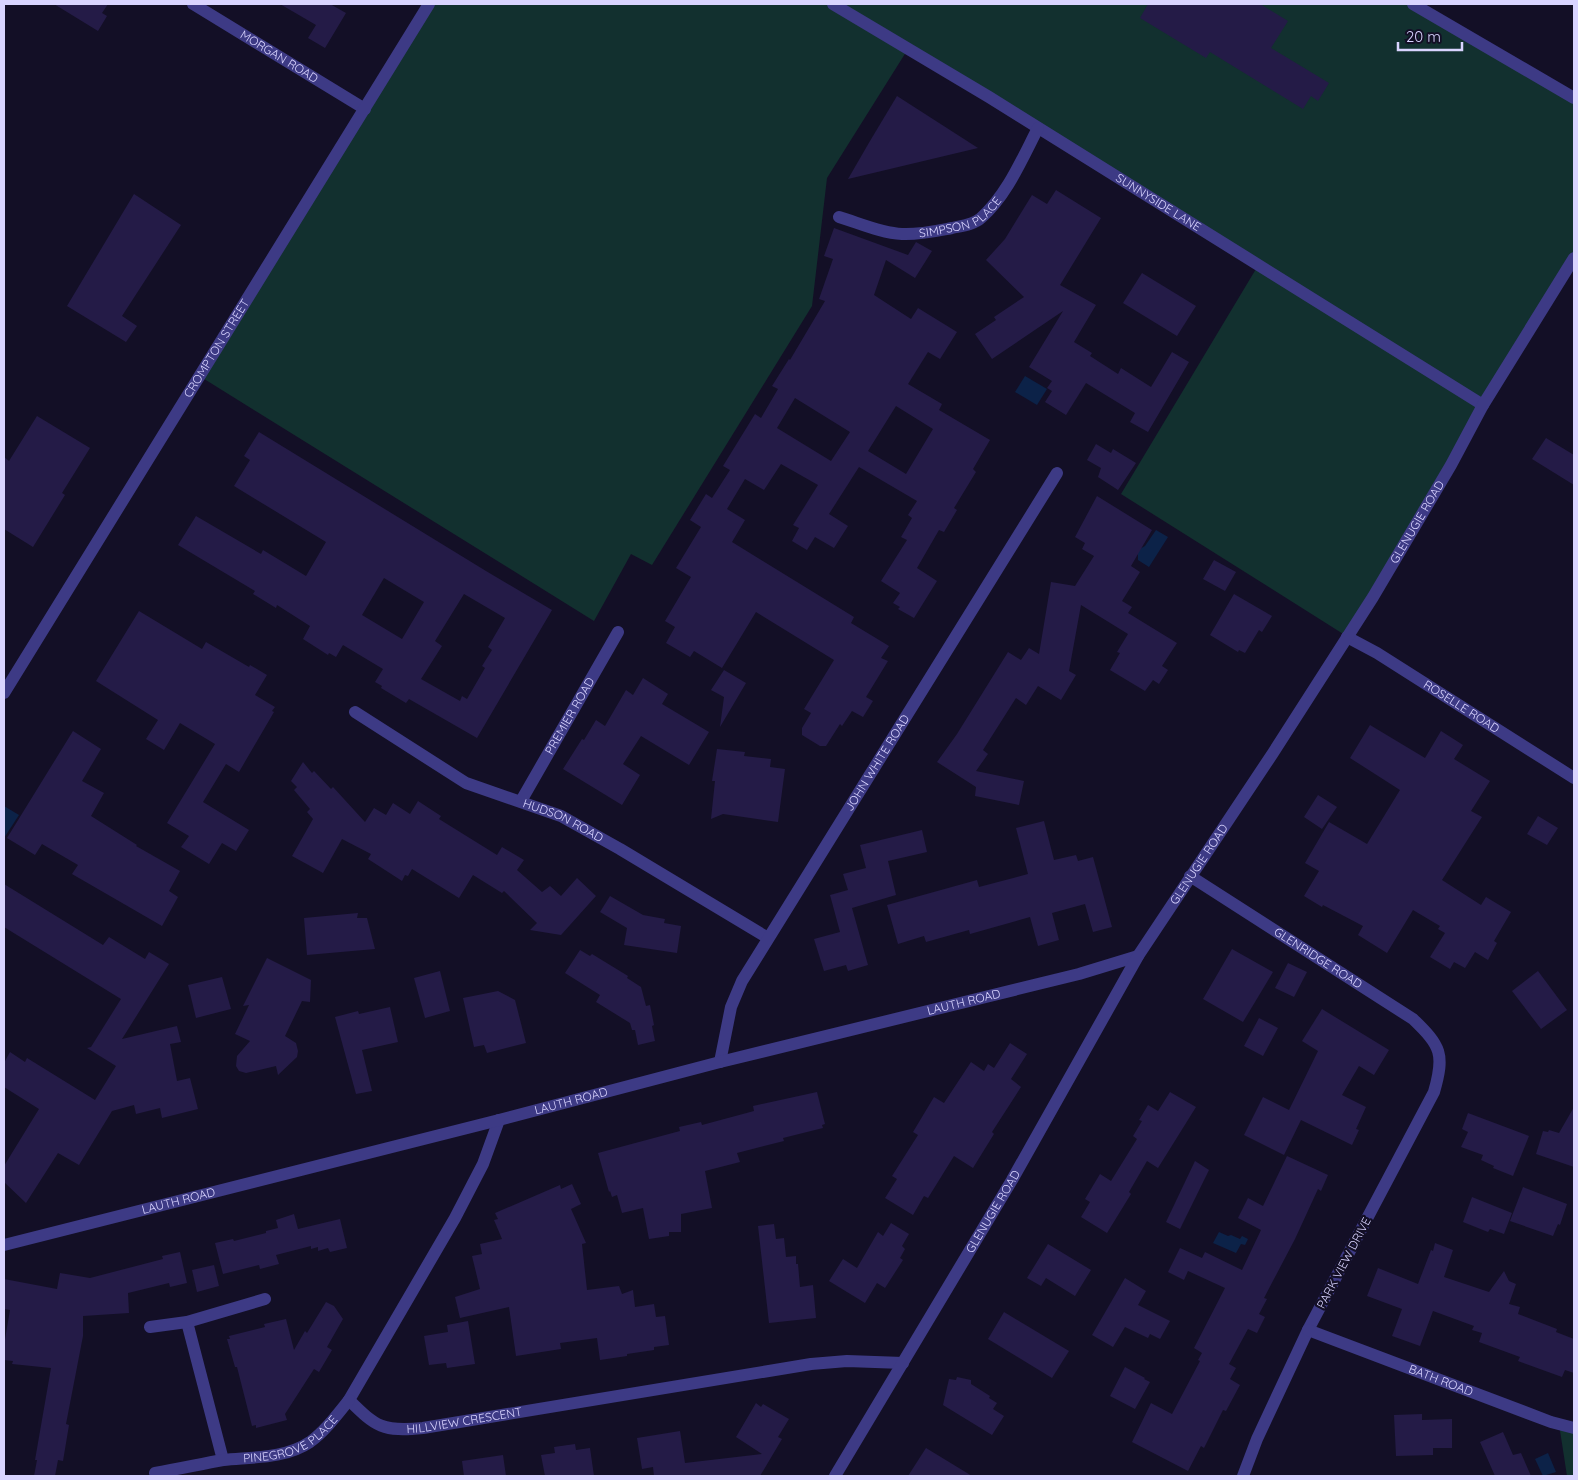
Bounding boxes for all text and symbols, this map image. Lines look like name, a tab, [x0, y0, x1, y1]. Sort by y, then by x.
scale bar	[1398, 20, 1462, 52]
street label: MORGAN ROAD	[238, 27, 322, 86]
text: 20 m	[1406, 27, 1441, 46]
street label: SUNNYSIDE LANE	[1113, 170, 1204, 234]
street label: SIMPSON PLACE	[918, 193, 1004, 240]
street label: CROMPTON STREET	[180, 296, 252, 400]
street label: GLENUGIE ROAD	[1387, 477, 1447, 566]
street label: PREMIER ROAD	[541, 674, 598, 757]
street label: ROSELLE ROAD	[1421, 676, 1503, 736]
street label: JOHN WHITE ROAD	[841, 711, 913, 814]
street label: HUDSON ROAD	[521, 795, 607, 845]
street label: GLENUGIE ROAD	[1166, 821, 1231, 907]
street label: GLENRIDGE ROAD	[1271, 924, 1365, 992]
street label: LAUTH ROAD	[925, 985, 1002, 1018]
street label: LAUTH ROAD	[533, 1084, 610, 1117]
street label: GLENUGIE ROAD	[962, 1167, 1023, 1256]
street label: LAUTH ROAD	[140, 1184, 217, 1217]
street label: PARK VIEW DRIVE	[1313, 1215, 1374, 1311]
street label: BATH ROAD	[1407, 1361, 1476, 1399]
street label: HILLVIEW CRESCENT	[406, 1404, 523, 1436]
street label: PINEGROVE PLACE	[243, 1412, 341, 1465]

